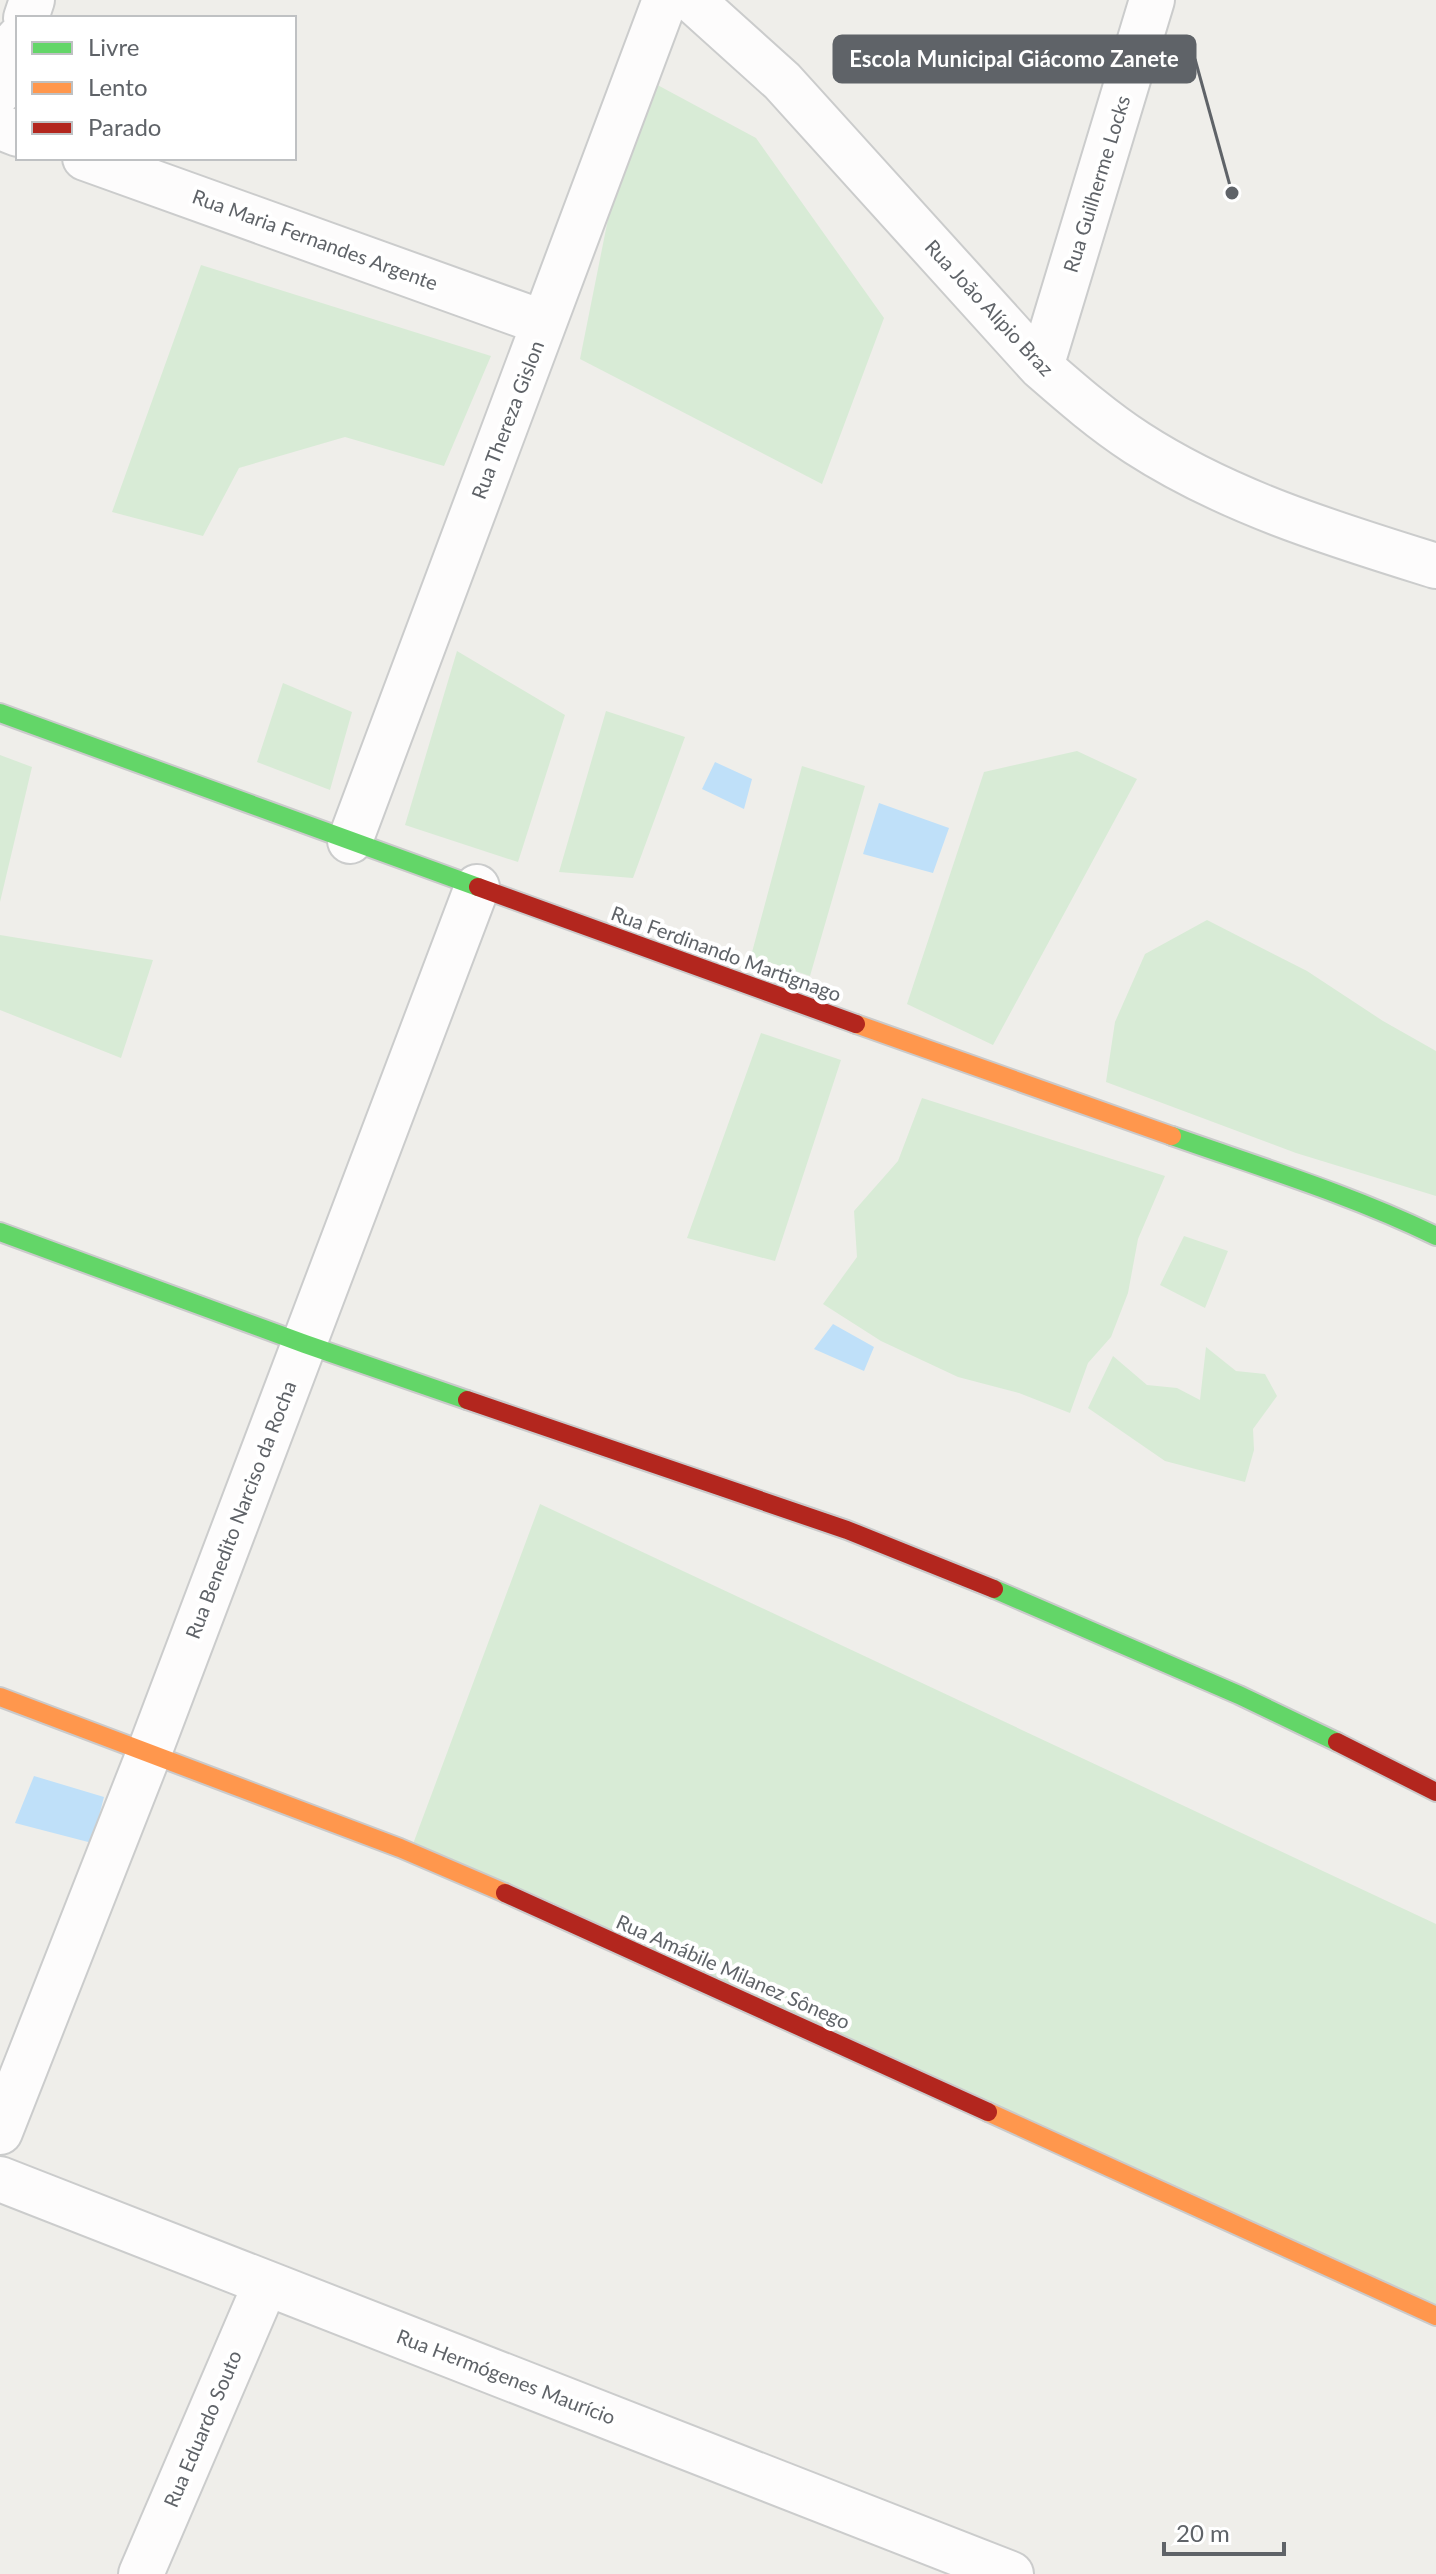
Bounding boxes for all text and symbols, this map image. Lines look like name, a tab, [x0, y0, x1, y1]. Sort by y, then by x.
legend	[16, 16, 296, 160]
text: Livre	[88, 32, 139, 61]
callout: Escola Municipal Giácomo Zanete	[834, 36, 1195, 82]
text: Escola Municipal Giácomo Zanete	[849, 45, 1179, 72]
text: Lento	[88, 72, 148, 101]
street label: Rua Guilherme Locks	[1058, 92, 1134, 275]
text: Parado	[88, 112, 161, 141]
street label: Rua Maria Fernandes Argente	[189, 183, 441, 295]
street label: Rua João Alípio Braz	[921, 234, 1059, 380]
street label: Rua Thereza Gislon	[466, 337, 548, 502]
street label: Rua Ferdinando Martignago	[608, 900, 845, 1006]
street label: Rua Benedito Narciso da Rocha	[180, 1377, 300, 1642]
street label: Rua Amábile Milanez Sônego	[613, 1909, 854, 2034]
street label: Rua Hermógenes Maurício	[394, 2323, 619, 2429]
street label: Rua Eduardo Souto	[158, 2347, 246, 2511]
scale bar	[1164, 2506, 1284, 2556]
text: 20 m	[1176, 2518, 1230, 2547]

